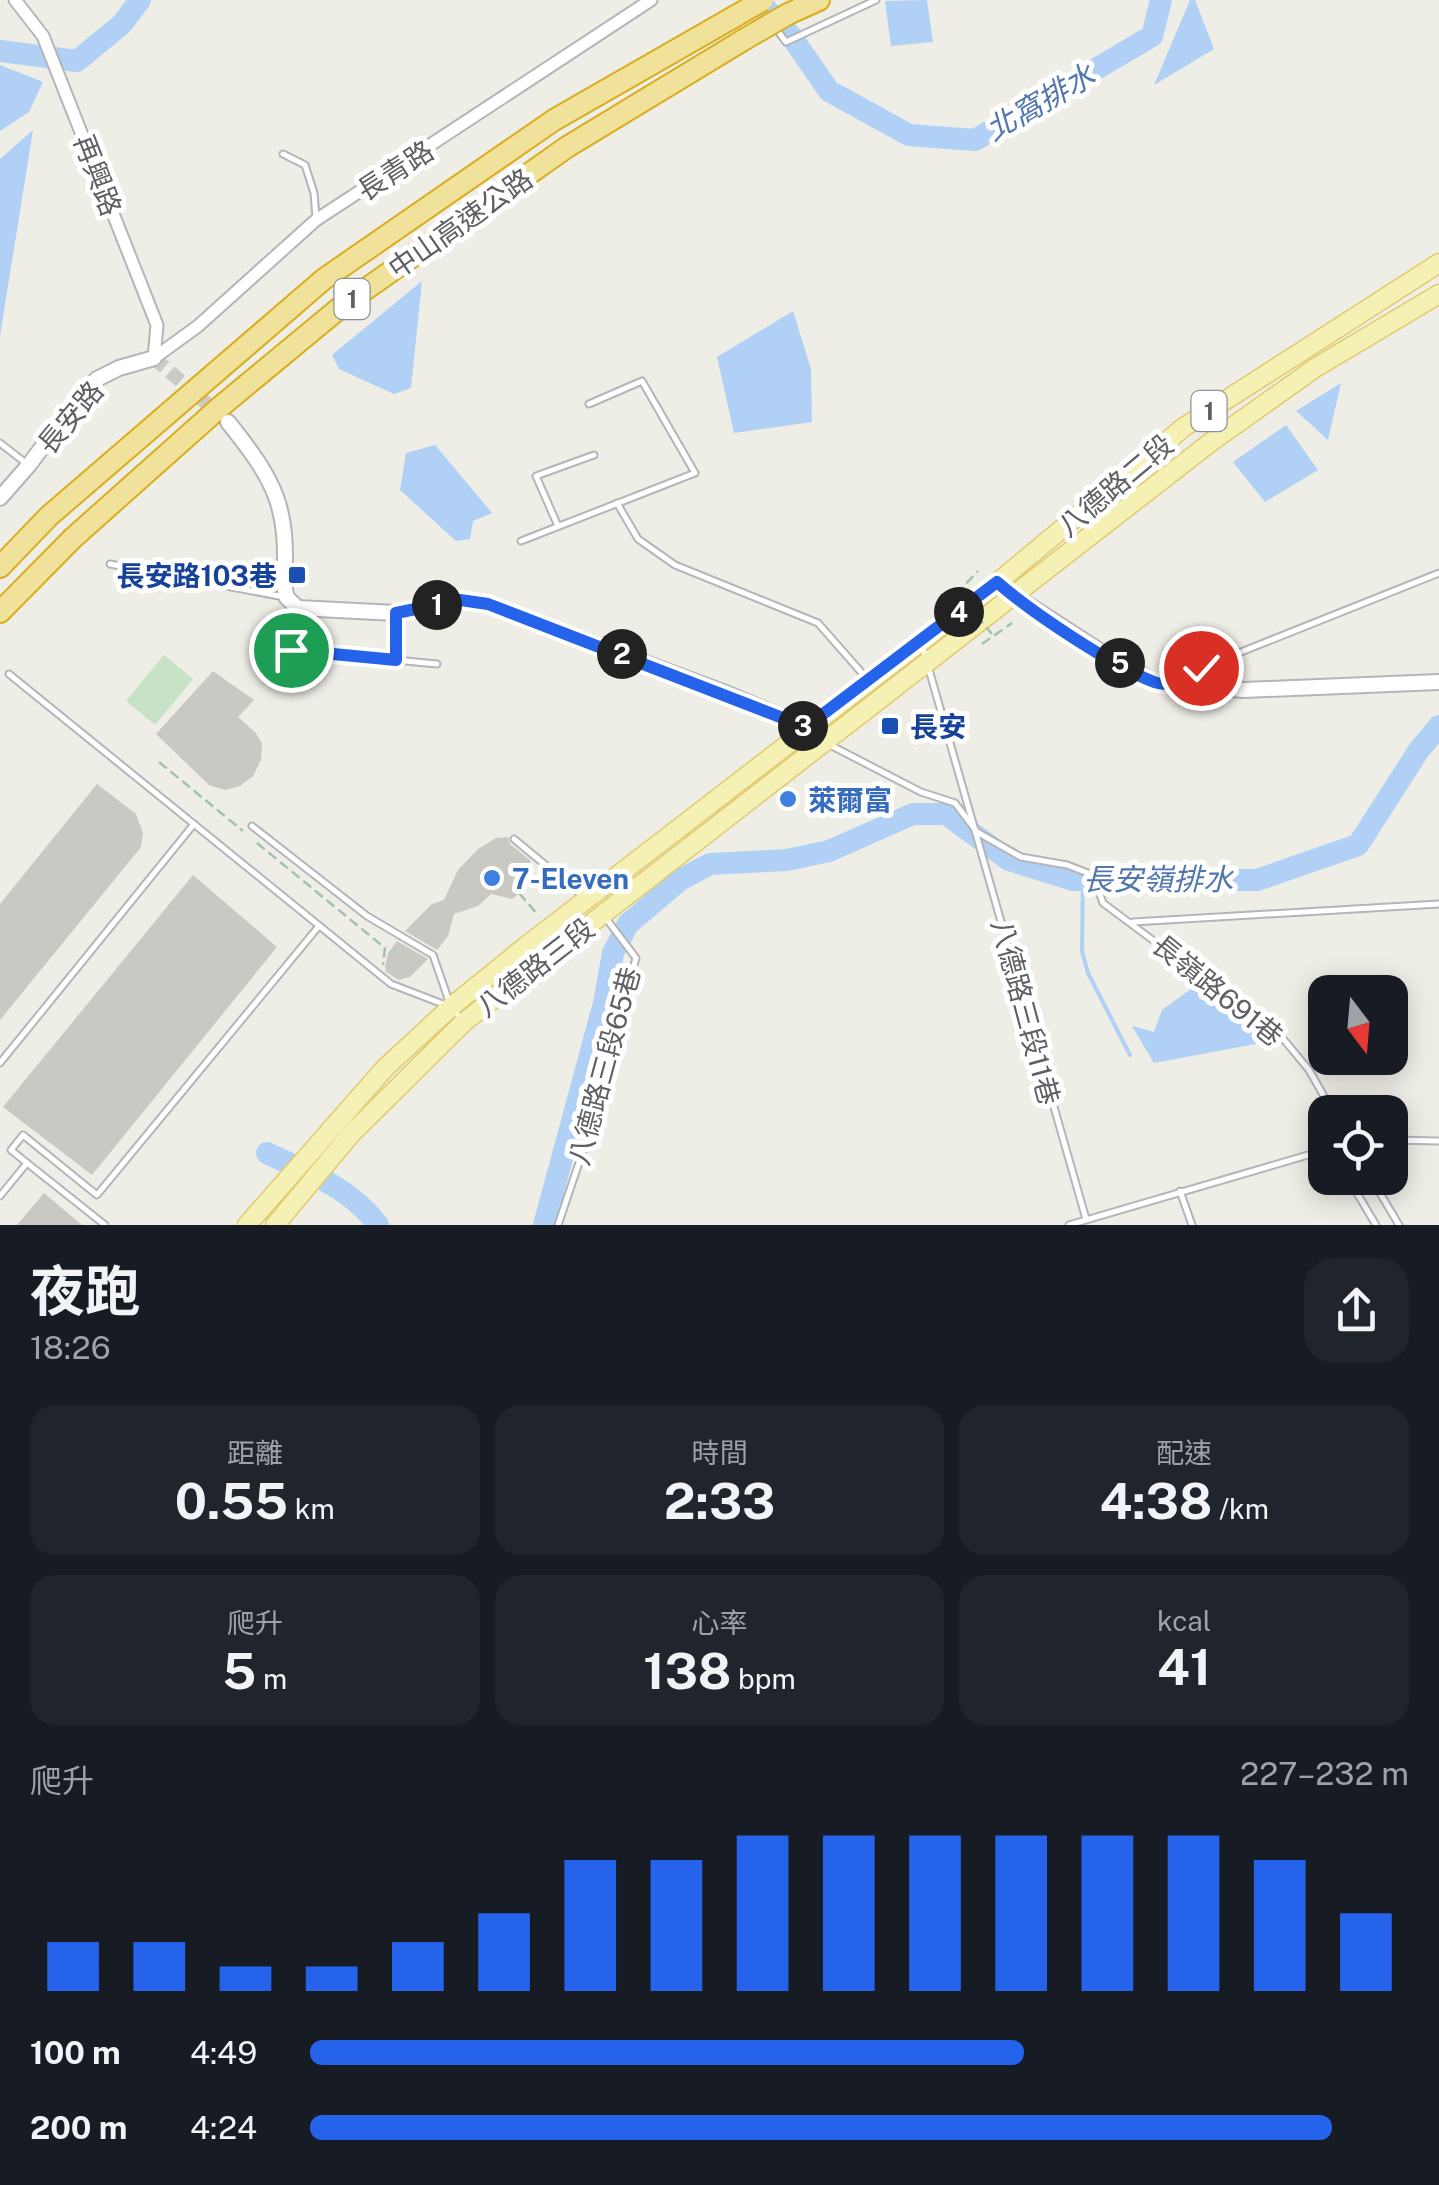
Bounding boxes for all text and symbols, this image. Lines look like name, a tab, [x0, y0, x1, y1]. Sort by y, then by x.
water label: 北窩排水	[979, 55, 1103, 148]
street label: 再興路	[68, 130, 128, 220]
street label: 長青路	[351, 133, 439, 207]
street label: 中山高速公路	[382, 161, 538, 285]
road number: 1	[334, 279, 370, 319]
street label: 長安路	[30, 374, 110, 460]
road number: 1	[1192, 391, 1226, 431]
street label: 八德路二段	[1051, 427, 1179, 543]
place label: 長安路103巷	[116, 559, 277, 592]
marker: 長安路103巷	[286, 564, 308, 586]
pin: 1	[412, 580, 462, 630]
pin: 4	[934, 587, 984, 637]
text: 1	[431, 588, 443, 621]
text: 4	[950, 595, 968, 628]
pin	[249, 608, 334, 693]
icon: arrive	[264, 623, 319, 678]
pin	[1159, 626, 1244, 711]
pin: 2	[597, 629, 647, 679]
text: 2	[613, 637, 631, 670]
pin: 5	[1095, 638, 1145, 688]
icon: check	[1174, 641, 1229, 696]
text: 5	[1111, 646, 1129, 679]
pin: 3	[778, 701, 828, 751]
text: 3	[794, 709, 812, 742]
place label: 長安	[910, 710, 966, 743]
marker: 長安	[879, 715, 901, 737]
place label: 萊爾富	[808, 783, 892, 816]
marker: 萊爾富	[777, 788, 799, 810]
water label: 長安嶺排水	[1083, 861, 1235, 897]
place label: 7-Eleven	[512, 862, 629, 895]
marker: 7-Eleven	[481, 867, 503, 889]
street label: 八德路三段	[470, 911, 600, 1023]
street label: 八德路三段11巷	[985, 916, 1067, 1108]
street label: 長嶺路691巷	[1146, 927, 1290, 1053]
street label: 八德路三段65巷	[562, 964, 646, 1168]
north arrow	[1308, 975, 1408, 1075]
map controls	[1308, 975, 1408, 1195]
button: locate	[1308, 1095, 1408, 1195]
button: share	[1304, 1258, 1409, 1363]
text: 夜跑	[30, 1259, 140, 1323]
text: 18:26	[30, 1329, 111, 1366]
text: 距離	[227, 1436, 283, 1469]
text: 時間	[691, 1436, 748, 1469]
text: 配速	[1156, 1436, 1212, 1469]
text: 0.55	[175, 1471, 288, 1530]
text: 2:33	[664, 1471, 775, 1530]
text: 4:38	[1099, 1471, 1212, 1530]
text: km	[288, 1492, 335, 1525]
text: /km	[1212, 1492, 1269, 1525]
text: kcal	[1157, 1604, 1211, 1637]
text: 爬升	[227, 1606, 283, 1639]
text: 心率	[691, 1606, 748, 1639]
text: 41	[1157, 1637, 1211, 1696]
text: 5	[222, 1641, 256, 1700]
text: 138	[643, 1641, 731, 1700]
text: m	[256, 1662, 287, 1695]
text: bpm	[731, 1662, 796, 1695]
text: 227–232 m	[1240, 1755, 1409, 1792]
text: 爬升	[30, 1762, 94, 1799]
text: 100 m	[30, 2034, 121, 2071]
text: 4:49	[190, 2034, 257, 2071]
text: 200 m	[30, 2109, 127, 2146]
text: 4:24	[190, 2109, 257, 2146]

